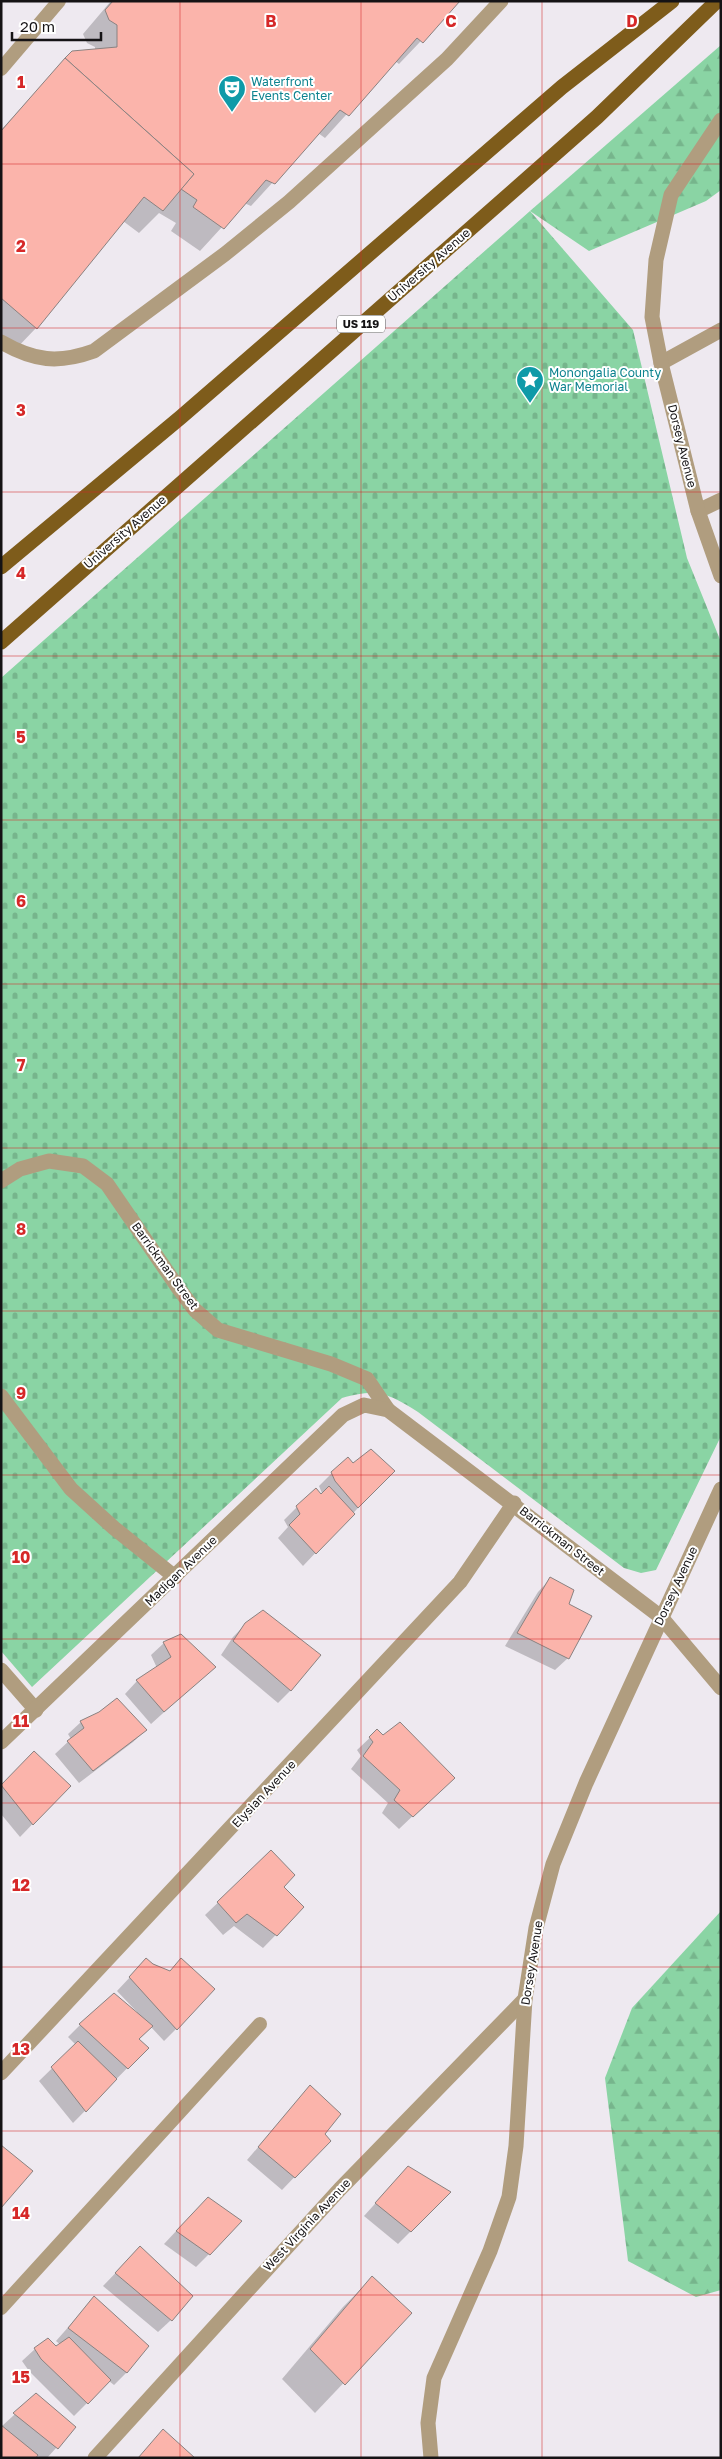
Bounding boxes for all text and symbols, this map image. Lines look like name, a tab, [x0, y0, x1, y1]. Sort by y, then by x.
scale bar	[12, 10, 101, 42]
text: B	[265, 11, 277, 31]
text: C	[445, 11, 457, 31]
text: D	[626, 11, 638, 31]
text: 20 m	[20, 17, 55, 35]
text: 1	[17, 72, 25, 92]
theatre icon: Waterfront Events Center	[217, 74, 247, 113]
place label: Waterfront Events Center	[251, 74, 332, 103]
street label: University Avenue	[384, 225, 473, 304]
text: 2	[16, 236, 26, 256]
road number: US 119	[337, 316, 385, 332]
place icon: Monongalia County War Memorial	[515, 365, 545, 404]
place label: Monongalia County War Memorial	[549, 365, 661, 394]
text: 3	[16, 400, 26, 420]
street label: Dorsey Avenue	[665, 403, 700, 489]
street label: University Avenue	[80, 492, 169, 571]
text: 4	[16, 563, 26, 583]
text: 5	[16, 727, 26, 747]
text: 6	[16, 891, 26, 911]
text: 7	[17, 1055, 26, 1075]
text: 8	[16, 1219, 26, 1239]
street label: Barrickman Street	[129, 1219, 202, 1312]
text: 9	[16, 1383, 26, 1403]
street label: Barrickman Street	[517, 1503, 608, 1579]
street label: Madigan Avenue	[141, 1532, 220, 1609]
street label: Dorsey Avenue	[651, 1544, 700, 1628]
text: 10	[12, 1547, 30, 1567]
text: 11	[13, 1711, 29, 1731]
street label: Elysian Avenue	[229, 1757, 299, 1830]
text: 12	[12, 1875, 30, 1895]
street label: Dorsey Avenue	[517, 1920, 546, 2006]
text: 13	[12, 2039, 30, 2059]
street label: West Virginia Avenue	[260, 2175, 354, 2274]
text: 14	[12, 2203, 30, 2223]
text: 15	[12, 2367, 30, 2387]

